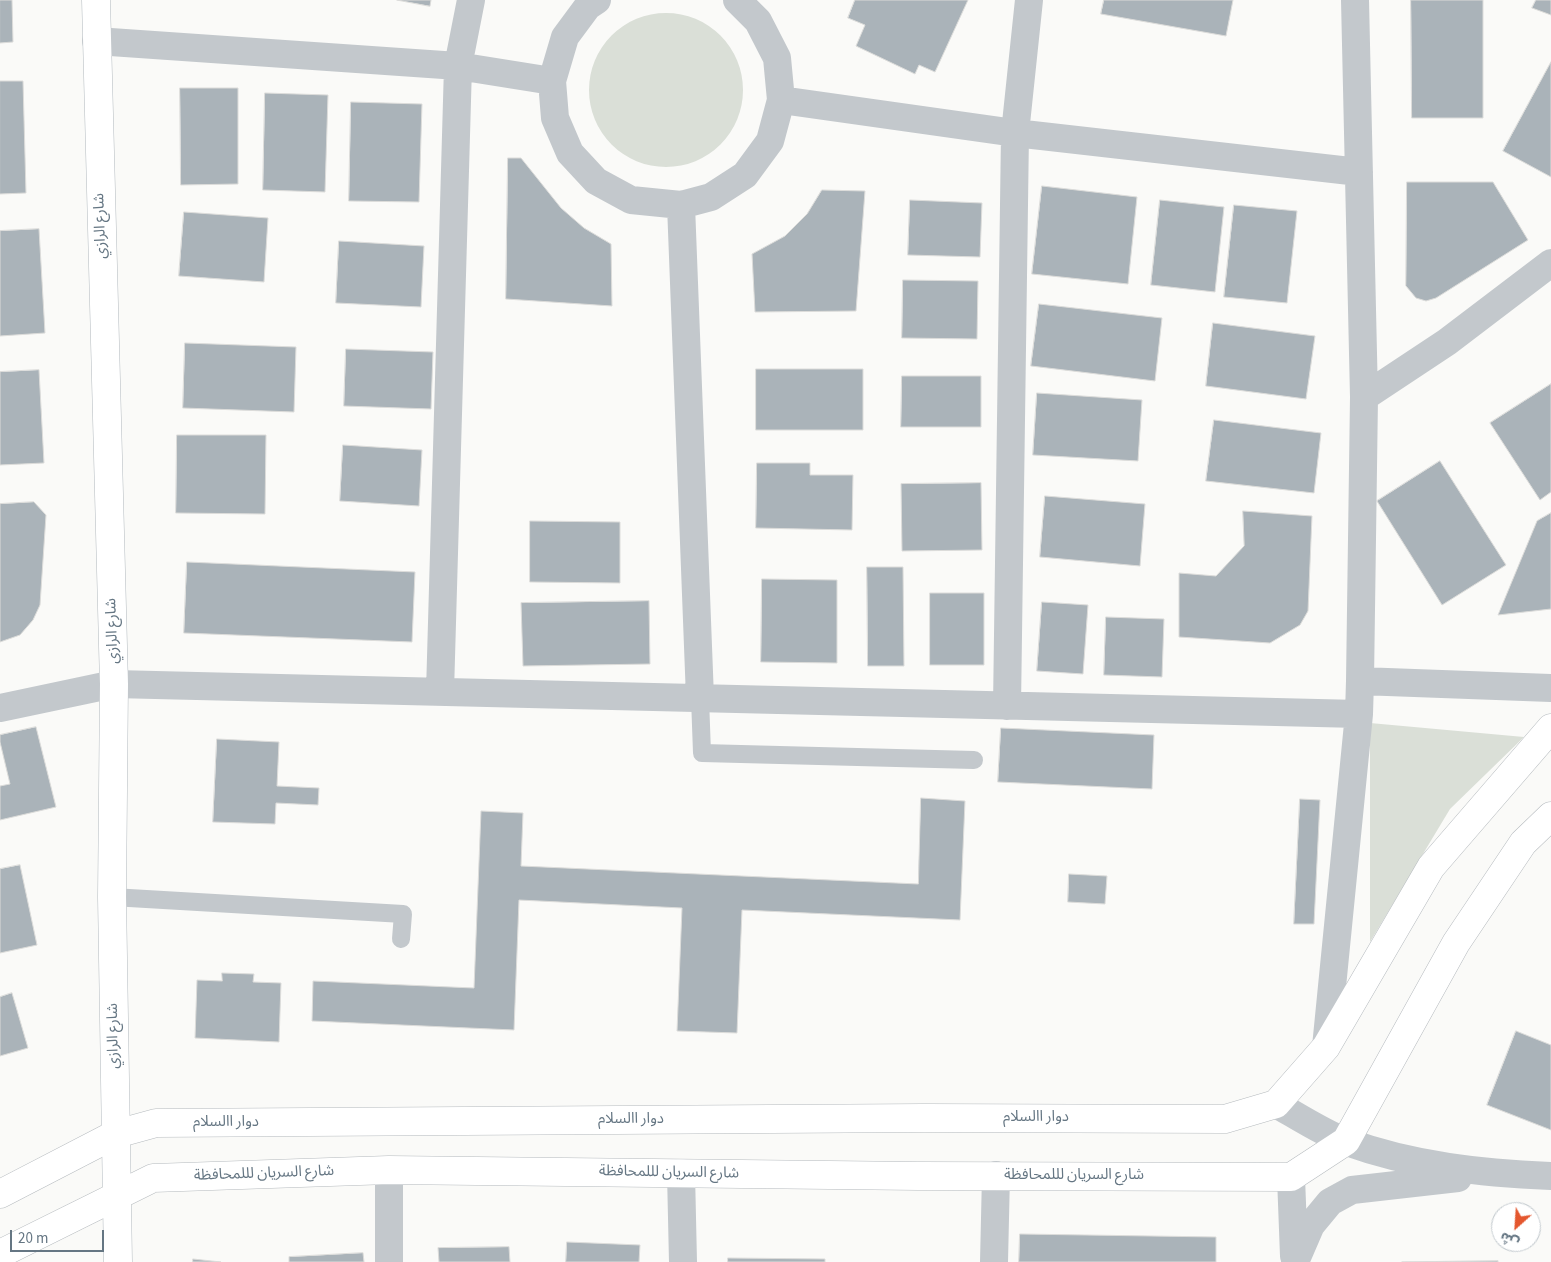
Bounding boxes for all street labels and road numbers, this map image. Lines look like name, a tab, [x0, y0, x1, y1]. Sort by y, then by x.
street label: شارع الرازي	[91, 193, 111, 259]
street label: شارع الرازي	[103, 598, 123, 664]
street label: شارع الرازي	[104, 1003, 124, 1069]
street label: دوار االسلام	[1003, 1109, 1069, 1127]
street label: دوار االسلام	[598, 1111, 664, 1129]
street label: دوار االسلام	[193, 1114, 259, 1132]
street label: شارع السريان لللمحافظة	[194, 1163, 334, 1185]
street label: شارع السريان لللمحافظة	[599, 1163, 739, 1183]
street label: شارع السريان لللمحافظة	[1004, 1167, 1144, 1185]

